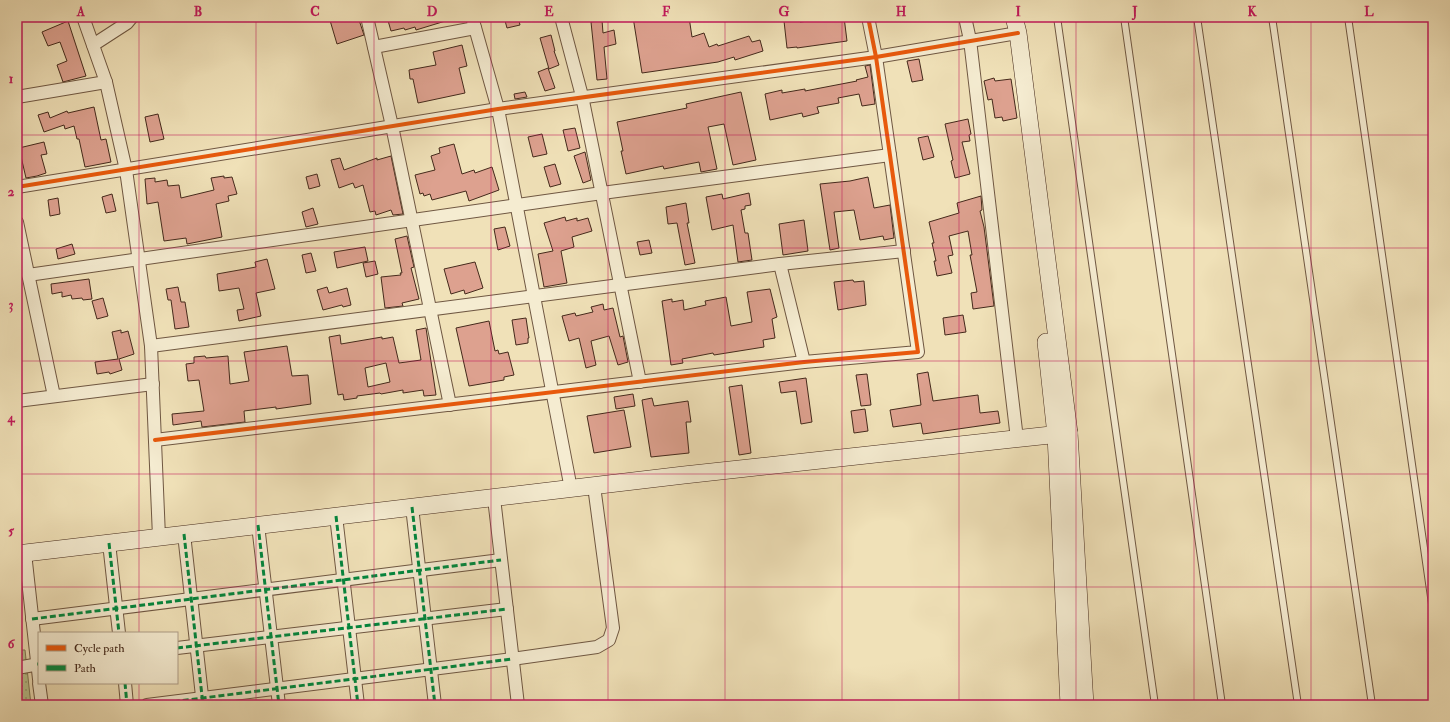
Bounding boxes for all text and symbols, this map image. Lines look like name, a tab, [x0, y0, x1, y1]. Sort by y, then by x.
text: A	[76, 4, 86, 20]
text: B	[194, 4, 202, 20]
text: C	[310, 4, 320, 20]
text: D	[427, 4, 438, 20]
text: E	[544, 4, 554, 20]
text: F	[662, 4, 671, 20]
text: G	[779, 4, 790, 20]
text: H	[896, 4, 907, 20]
text: I	[1015, 4, 1021, 20]
text: J	[1131, 4, 1138, 21]
text: K	[1247, 4, 1257, 20]
text: L	[1364, 4, 1374, 20]
text: 1	[9, 71, 14, 87]
text: 2	[8, 184, 15, 200]
text: 3	[9, 297, 14, 313]
text: 4	[6, 410, 15, 426]
text: 5	[8, 523, 14, 539]
legend	[38, 632, 178, 684]
text: 6	[8, 636, 16, 652]
text: Cycle path	[74, 641, 125, 656]
text: Path	[74, 661, 97, 676]

